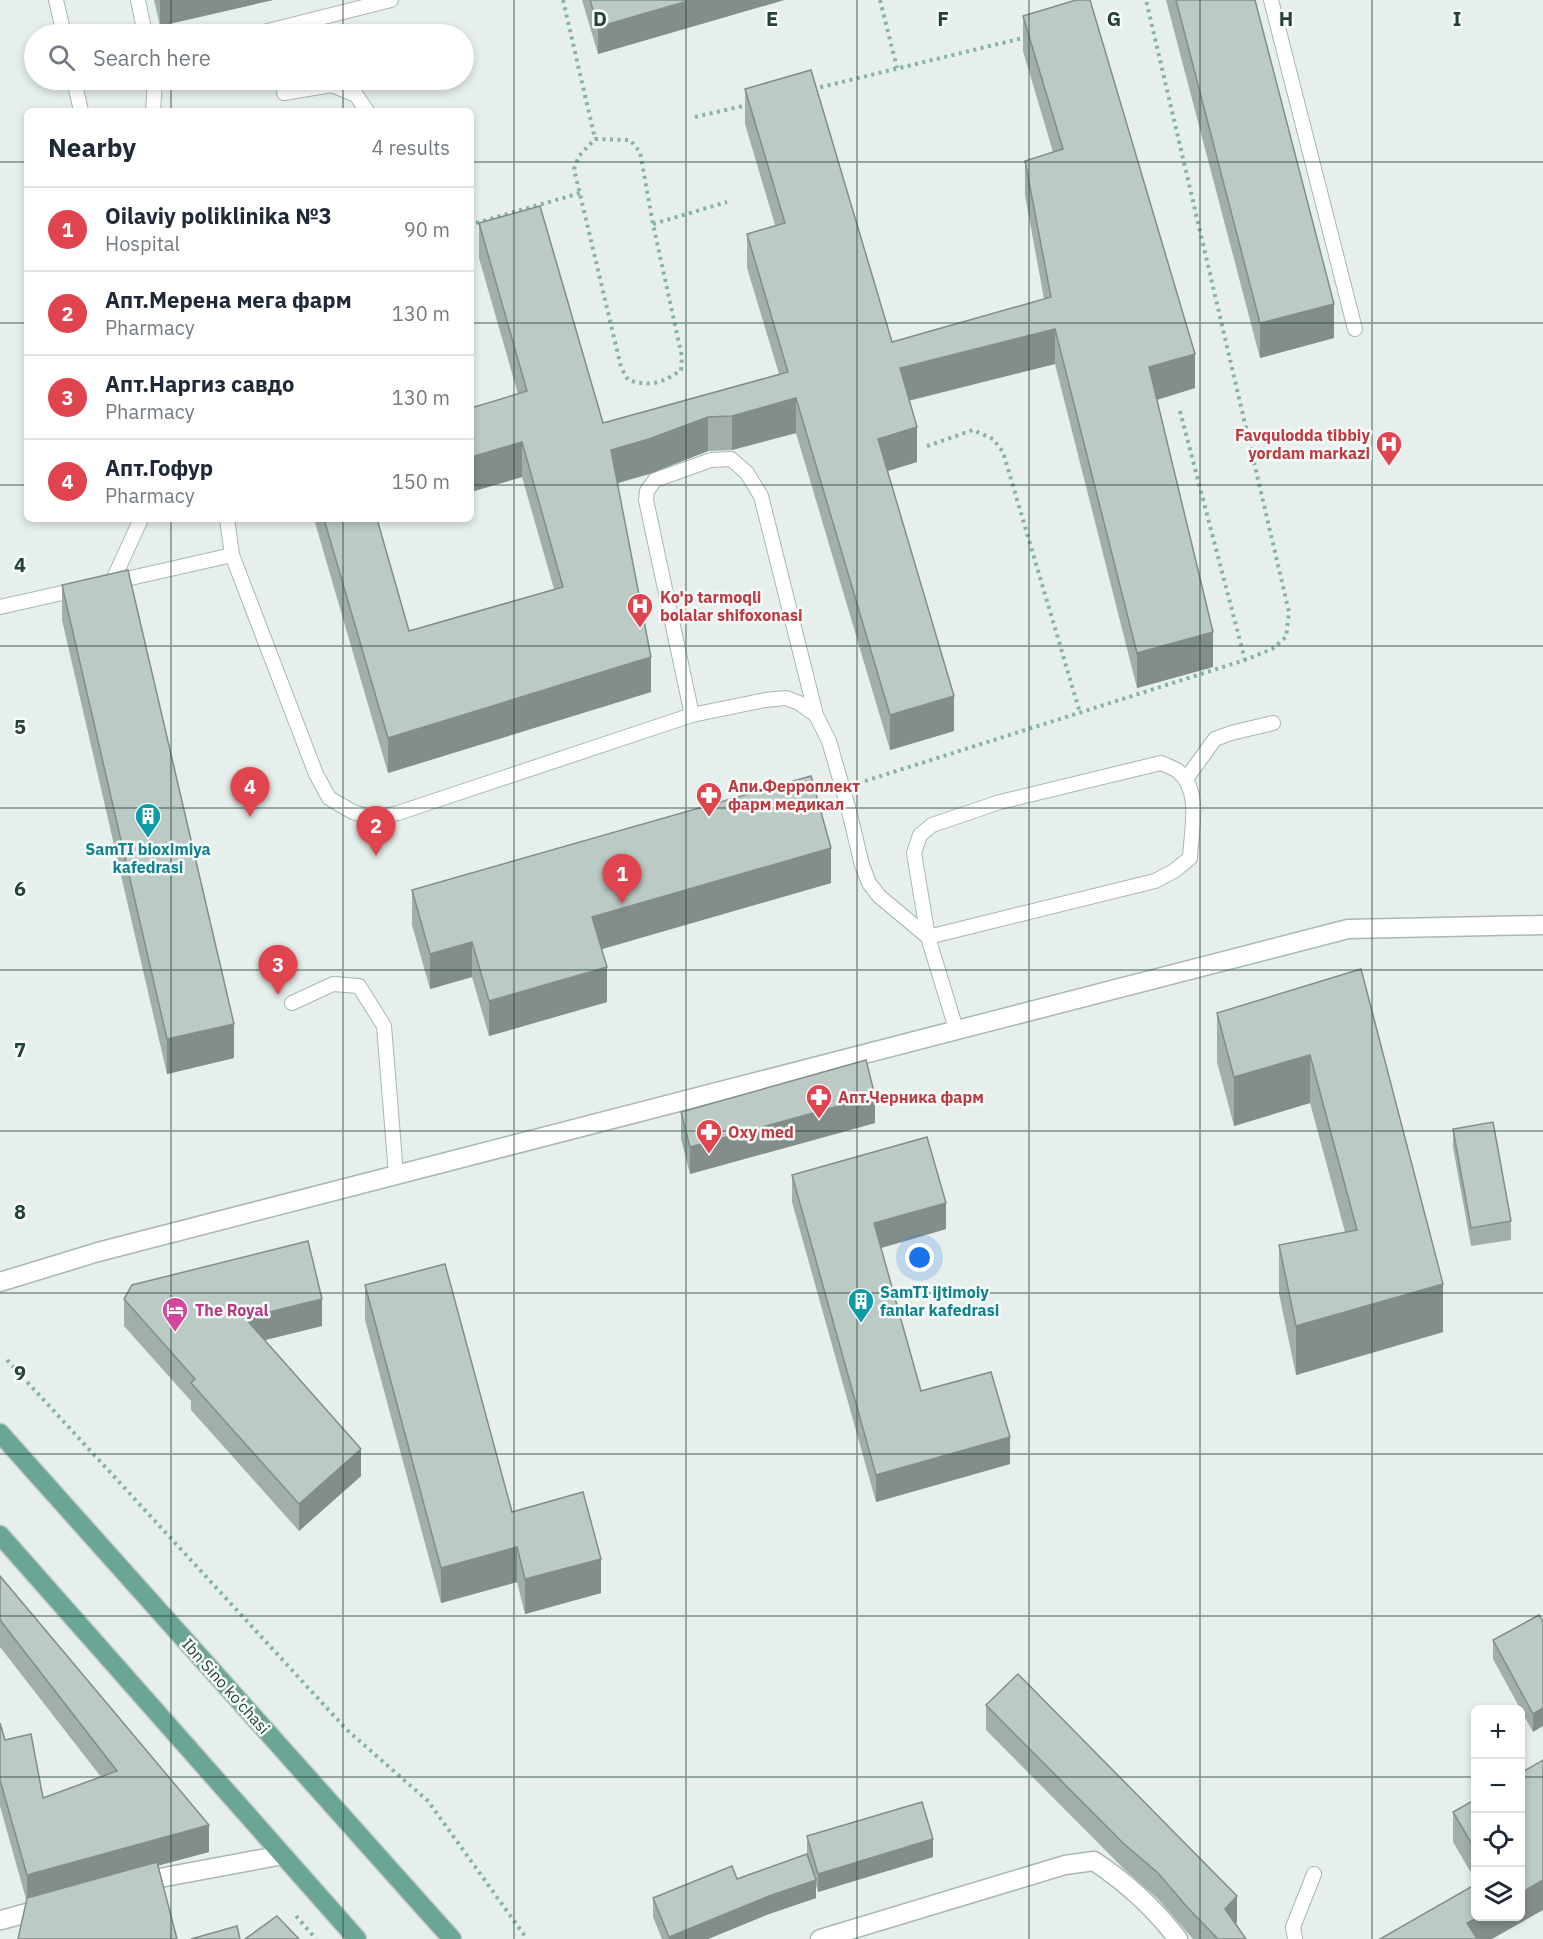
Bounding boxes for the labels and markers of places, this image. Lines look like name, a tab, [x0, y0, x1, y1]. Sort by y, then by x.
place label: Favqulodda tibbiy yordam markazi	[1235, 425, 1370, 463]
hospital icon: Favqulodda tibbiy yordam markazi	[1374, 429, 1404, 467]
place label: Ko'p tarmoqli bolalar shifoxonasi	[660, 587, 803, 625]
hospital icon: Ko'p tarmoqli bolalar shifoxonasi	[625, 591, 655, 629]
pin: 4	[230, 768, 270, 817]
place label: Апи.Ферроплект фарм медикал	[728, 776, 860, 814]
pharmacy icon: Апи.Ферроплект фарм медикал	[694, 780, 724, 818]
building icon: SamTI bioximiya kafedrasi	[133, 801, 163, 839]
pin: 2	[356, 806, 395, 856]
place label: SamTI bioximiya kafedrasi	[85, 839, 211, 877]
pin: 1	[602, 854, 642, 904]
pin: 3	[258, 946, 298, 995]
pharmacy icon: Апт.Черника фарм	[804, 1082, 834, 1120]
place label: Апт.Черника фарм	[838, 1087, 984, 1107]
pharmacy icon: Oxy med	[694, 1117, 724, 1155]
place label: Oxy med	[728, 1122, 794, 1142]
place label: SamTI ijtimoiy fanlar kafedrasi	[880, 1282, 999, 1320]
building icon: SamTI ijtimoiy fanlar kafedrasi	[846, 1286, 876, 1324]
hotel icon: The Royal	[160, 1295, 190, 1333]
place label: The Royal	[195, 1300, 268, 1320]

